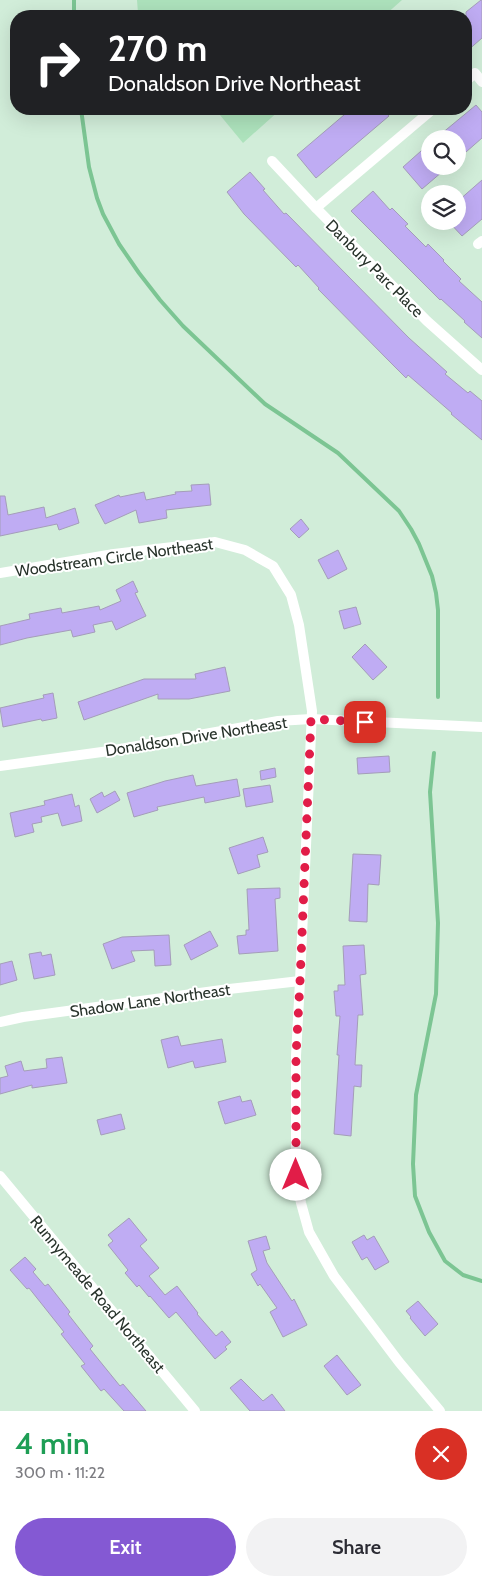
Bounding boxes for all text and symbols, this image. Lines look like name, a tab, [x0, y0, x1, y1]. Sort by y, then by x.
text: 270 m	[108, 27, 207, 70]
icon: right	[25, 30, 90, 95]
text: Donaldson Drive Northeast	[108, 70, 361, 97]
map controls	[421, 130, 466, 230]
button: search	[421, 130, 466, 175]
button: layers	[421, 185, 466, 230]
street label: Danbury Parc Place	[322, 216, 427, 321]
street label: Woodstream Circle Northeast	[14, 534, 215, 581]
pin	[344, 701, 386, 743]
icon: arrive	[351, 708, 379, 736]
street label: Donaldson Drive Northeast	[104, 713, 289, 760]
street label: Shadow Lane Northeast	[69, 980, 232, 1021]
position arrow	[269, 1148, 321, 1200]
street label: Runnymeade Road Northeast	[26, 1212, 169, 1377]
text: 4 min	[15, 1425, 90, 1462]
button: close	[415, 1428, 467, 1480]
text: 300 m · 11:22	[15, 1463, 105, 1482]
button: Exit	[15, 1518, 236, 1576]
button: Share	[246, 1518, 467, 1576]

